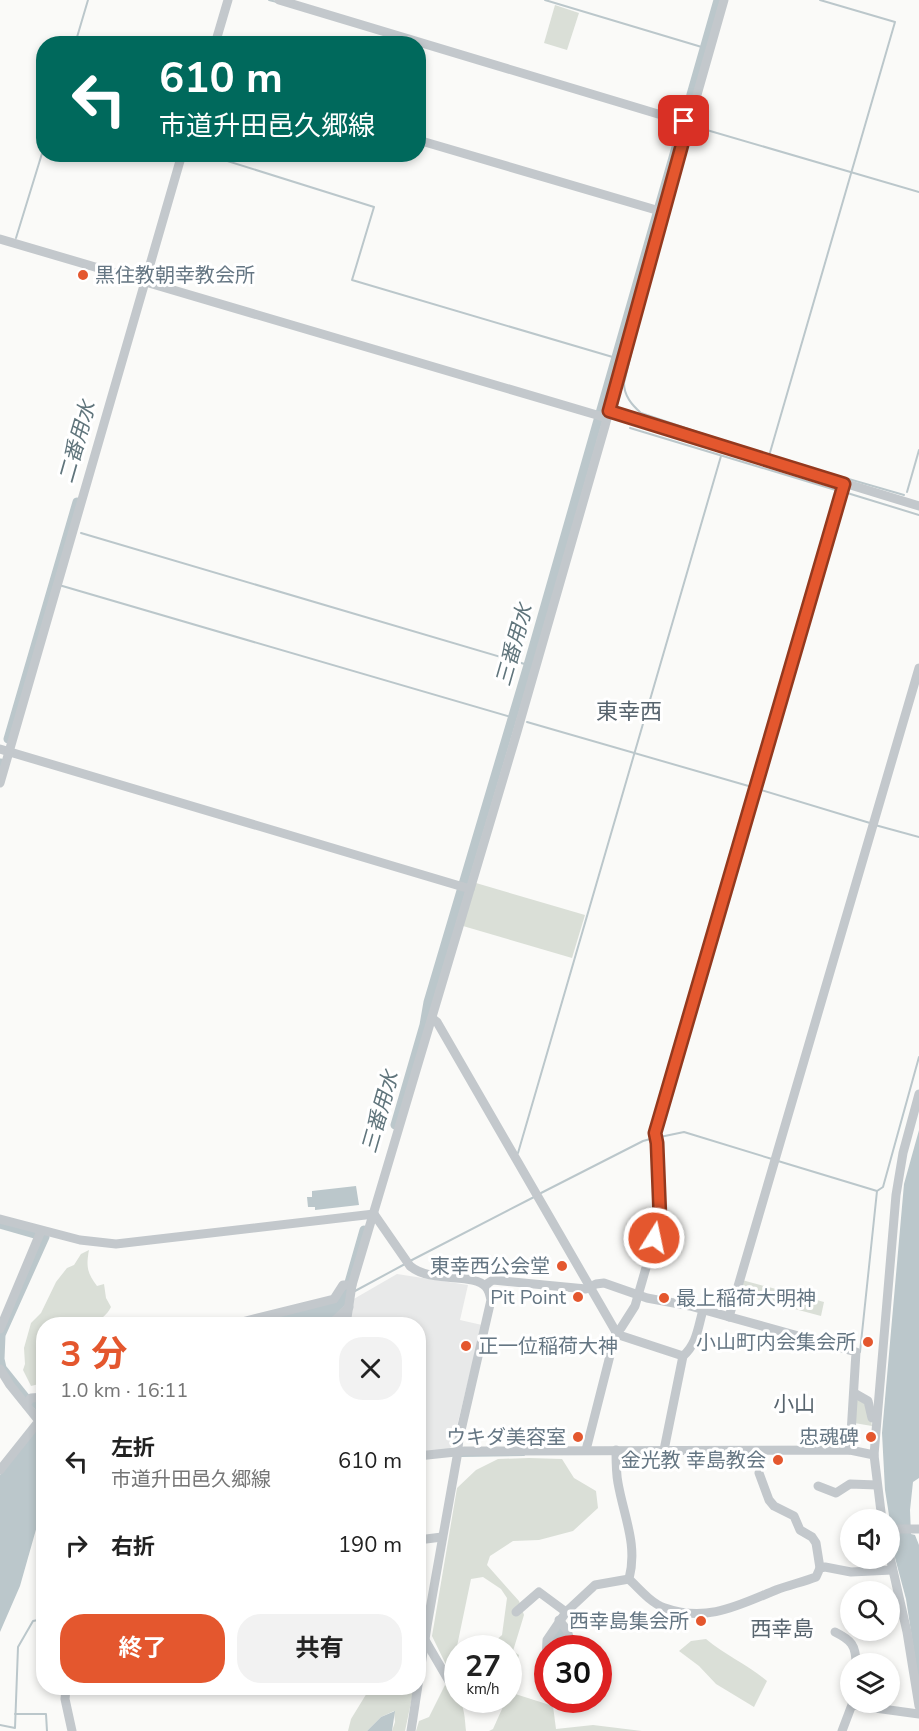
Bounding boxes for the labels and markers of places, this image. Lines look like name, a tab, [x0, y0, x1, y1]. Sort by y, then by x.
pin	[658, 95, 709, 146]
place label: 黒住教朝幸教会所	[95, 262, 255, 289]
marker: 黒住教朝幸教会所	[76, 268, 90, 282]
place label: 東幸西公会堂	[430, 1253, 550, 1280]
marker: 東幸西公会堂	[555, 1259, 569, 1273]
place label: Pit Point	[490, 1284, 567, 1311]
place label: 最上稲荷大明神	[676, 1285, 816, 1312]
marker: Pit Point	[571, 1290, 585, 1304]
marker: 最上稲荷大明神	[657, 1291, 671, 1305]
place label: 小山町内会集会所	[696, 1329, 856, 1356]
place label: 正一位稲荷大神	[478, 1333, 618, 1360]
marker: 小山町内会集会所	[861, 1335, 875, 1349]
marker: 正一位稲荷大神	[459, 1339, 473, 1353]
place label: ウキダ美容室	[446, 1424, 566, 1451]
place label: 忠魂碑	[799, 1424, 859, 1451]
marker: ウキダ美容室	[571, 1430, 585, 1444]
marker: 忠魂碑	[864, 1430, 878, 1444]
place label: 金光教 幸島教会	[621, 1447, 766, 1474]
marker: 金光教 幸島教会	[771, 1453, 785, 1467]
place label: 西幸島集会所	[569, 1608, 689, 1635]
marker: 西幸島集会所	[694, 1614, 708, 1628]

